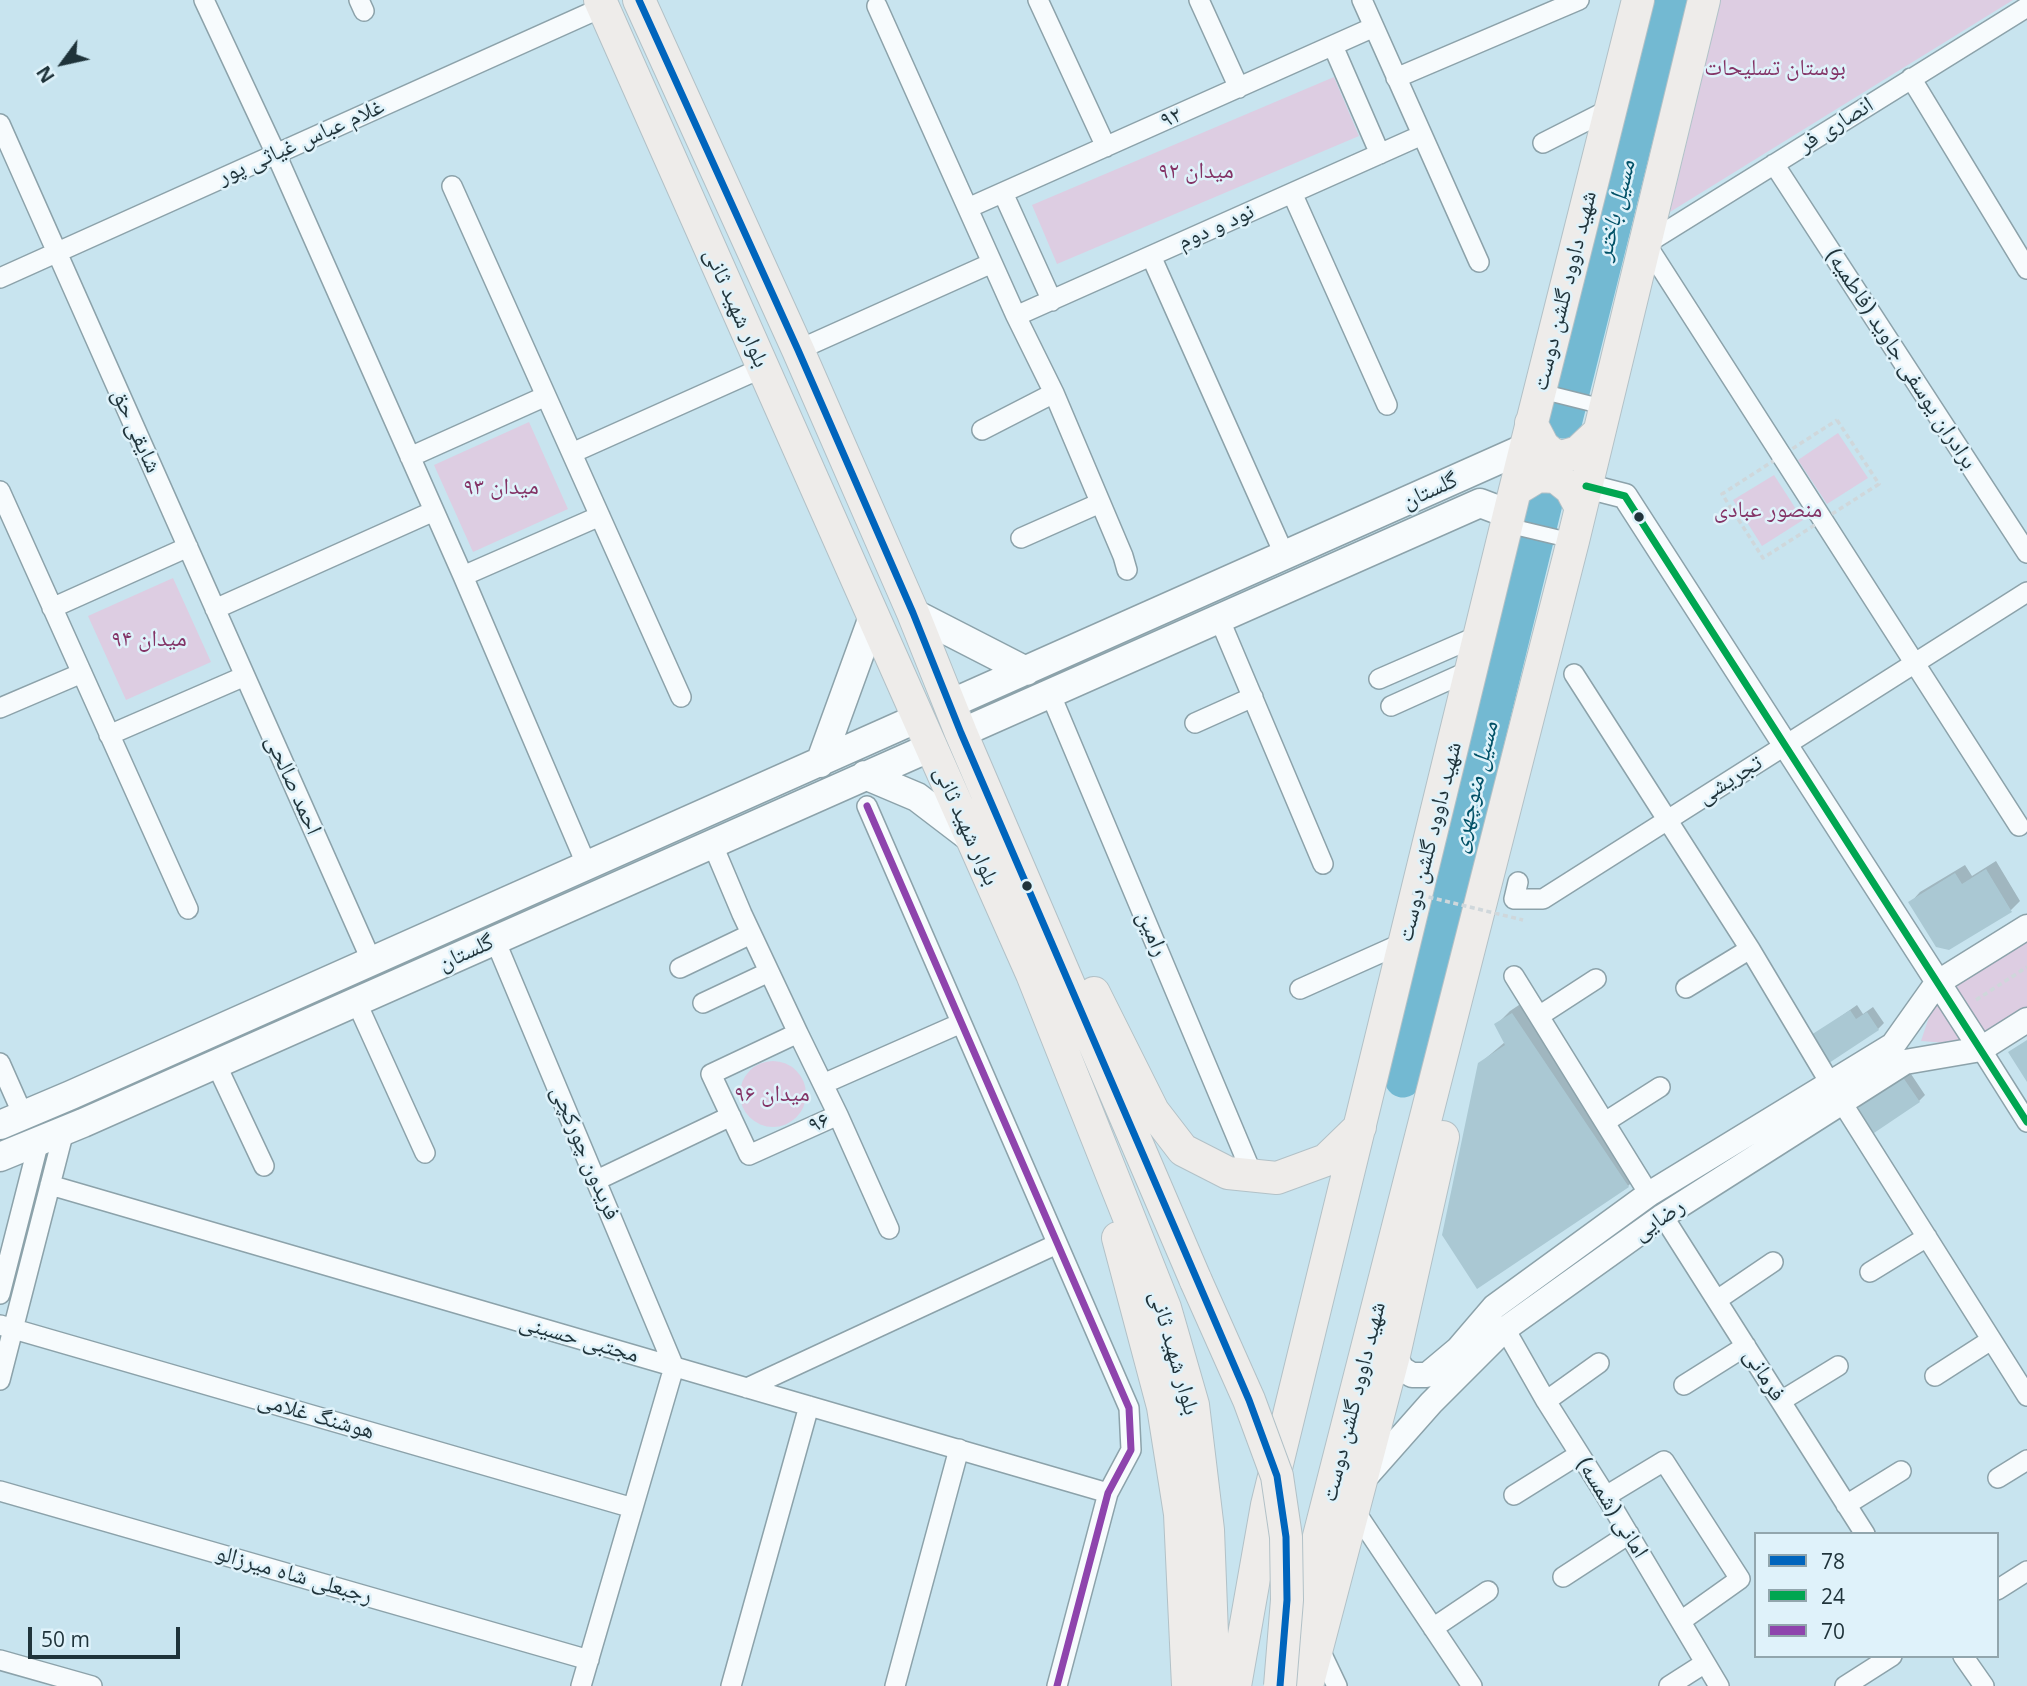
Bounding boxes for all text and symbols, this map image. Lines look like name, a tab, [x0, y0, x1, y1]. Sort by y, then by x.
north arrow	[28, 28, 98, 98]
park label: بوستان تسلیحات	[1704, 54, 1846, 82]
text: N	[30, 61, 61, 88]
street label: انصاری فر	[1793, 91, 1879, 159]
street label: غلام عباس غیاثی ‌پور	[214, 93, 388, 191]
street label: ۹۲	[1156, 101, 1186, 135]
park label: میدان ۹۲	[1158, 157, 1234, 185]
water label: مسیل باختر	[1590, 157, 1642, 263]
street label: شهید داوود گلشن دوست	[1527, 188, 1603, 394]
street label: نود و دوم	[1173, 198, 1259, 256]
street label: بلوار شهید ثانی	[697, 244, 775, 372]
street label: برادران یوسفی جاوید (فاطمیه)	[1819, 244, 1983, 474]
street label: شایقی حق	[105, 385, 167, 477]
street label: گلستان	[1398, 467, 1462, 515]
park label: میدان ۹۳	[463, 473, 539, 501]
park label: منصور عبادی	[1714, 496, 1822, 524]
unlabelled marker	[1632, 510, 1646, 524]
park label: میدان ۹۴	[111, 625, 187, 653]
water label: مسیل منوچهری	[1445, 718, 1505, 856]
street label: احمد صالحی	[259, 731, 327, 839]
street label: شهید داوود گلشن دوست	[1392, 739, 1468, 945]
street label: تجریشی	[1692, 749, 1768, 811]
street label: بلوار شهید ثانی	[927, 762, 1005, 890]
unlabelled marker	[1020, 879, 1034, 893]
street label: رامین	[1130, 907, 1174, 961]
street label: گلستان	[434, 929, 498, 977]
park label: میدان ۹۶	[734, 1080, 810, 1108]
street label: فریدون چورکچی	[544, 1082, 626, 1224]
street label: ۹۶	[804, 1106, 834, 1140]
street label: رضایی	[1628, 1193, 1690, 1247]
street label: بلوار شهید ثانی	[1143, 1288, 1205, 1418]
street label: شهید داوود گلشن دوست	[1316, 1299, 1392, 1505]
street label: مجتبی حسینی	[516, 1309, 642, 1369]
street label: فرمانی	[1737, 1343, 1791, 1407]
street label: هوشنگ غلامی	[254, 1386, 378, 1446]
street label: امانی (شمسه)	[1570, 1452, 1654, 1564]
legend	[1754, 1532, 1999, 1658]
street label: رجبعلی شاه میرزالو	[213, 1539, 375, 1611]
text: 78	[1821, 1547, 1845, 1575]
text: 24	[1821, 1582, 1845, 1610]
scale bar	[32, 1612, 184, 1656]
text: 70	[1821, 1617, 1845, 1645]
text: 50 m	[41, 1625, 90, 1653]

